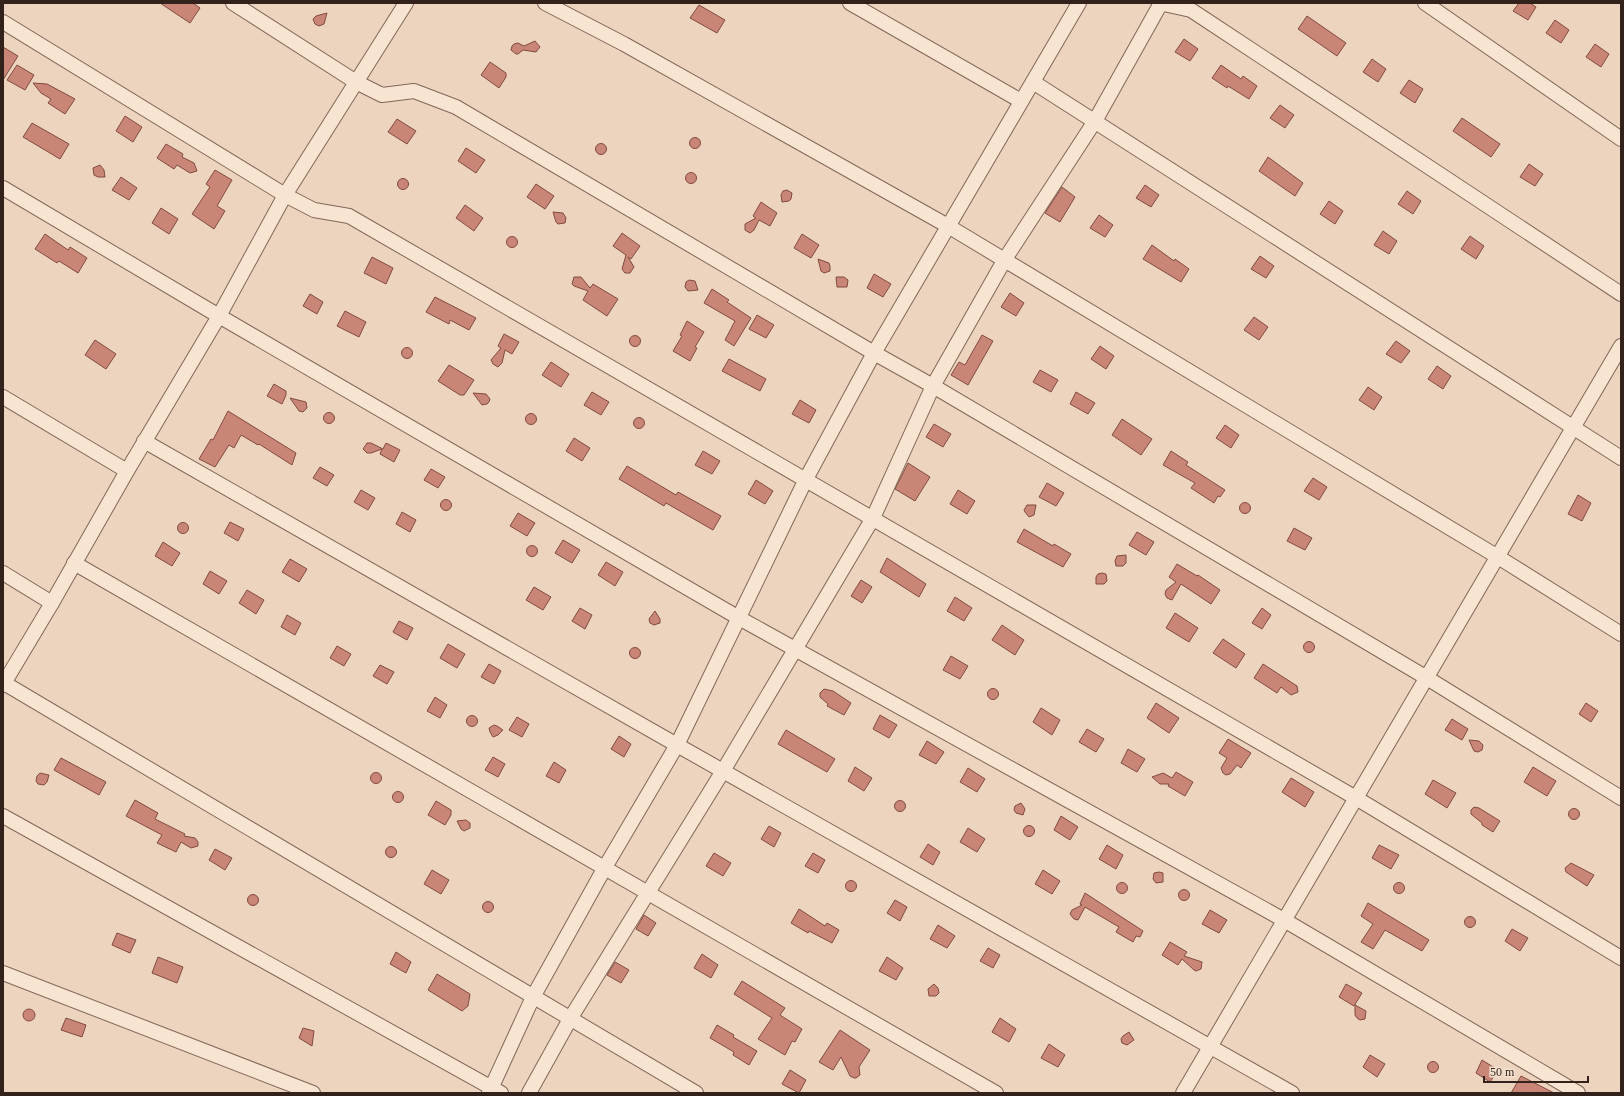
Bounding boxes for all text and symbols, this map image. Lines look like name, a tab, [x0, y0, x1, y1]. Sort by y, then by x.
scale bar	[1484, 1058, 1588, 1084]
text: 50 m	[1490, 1065, 1515, 1079]

